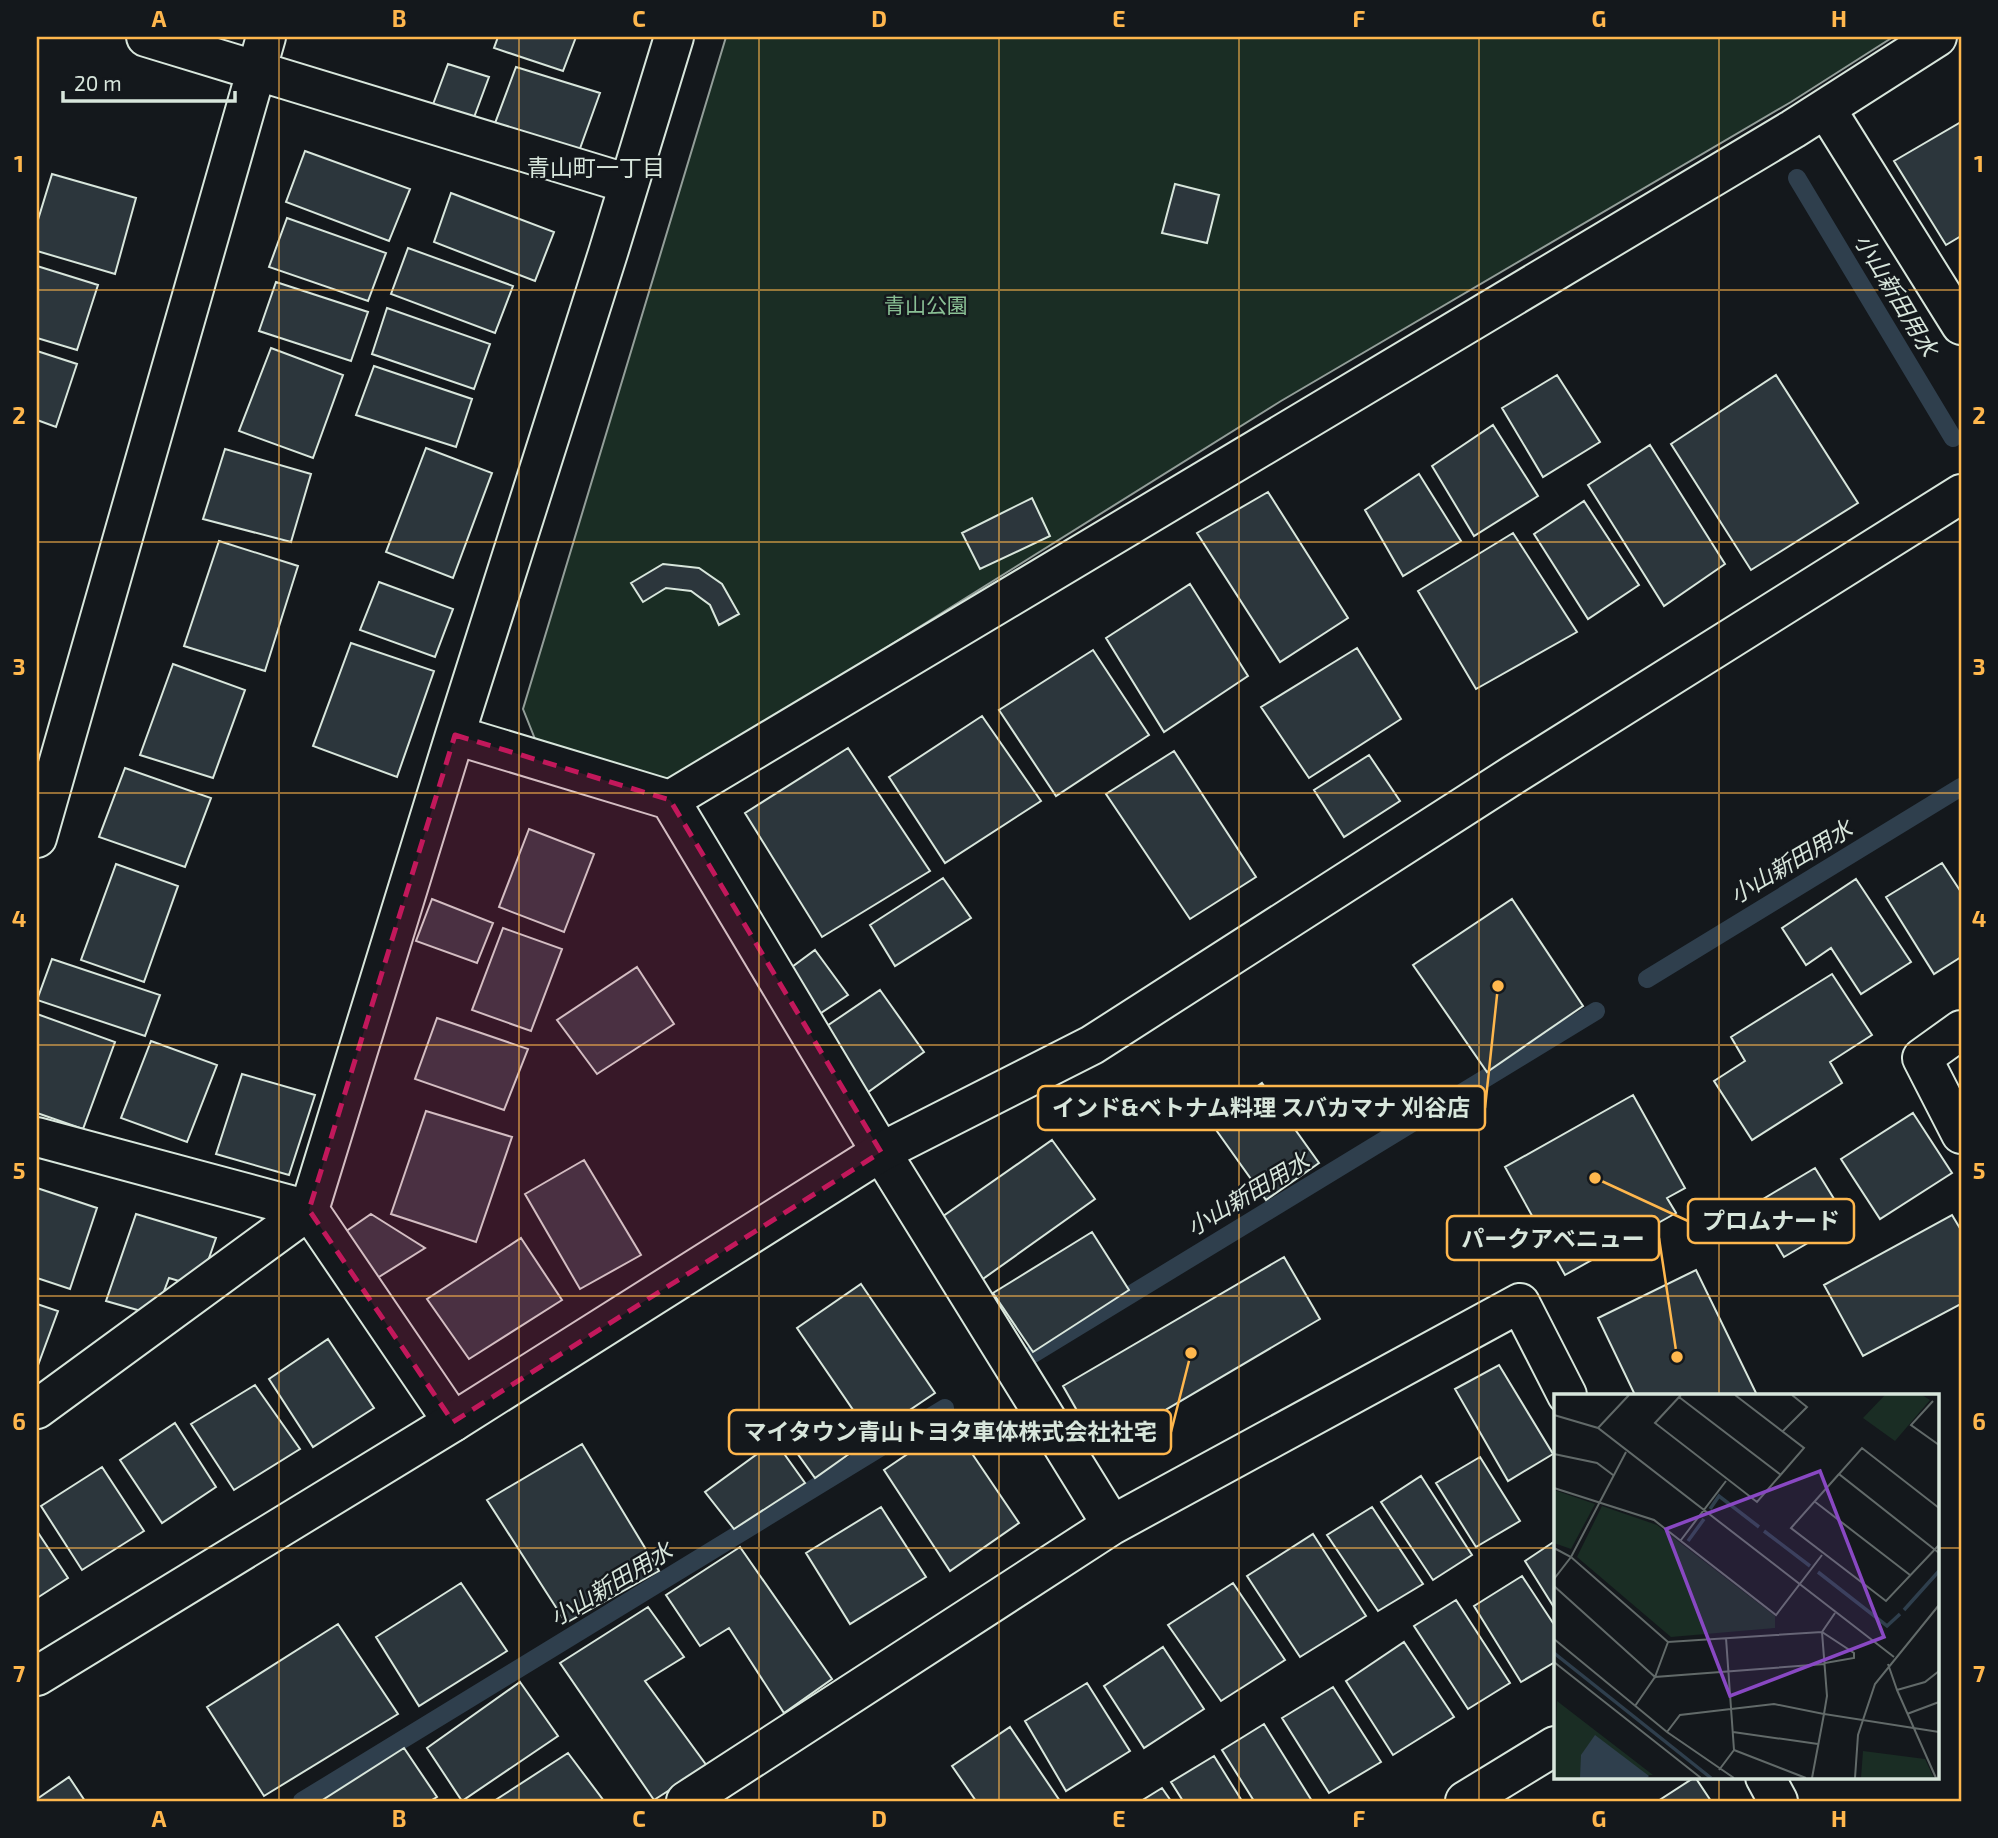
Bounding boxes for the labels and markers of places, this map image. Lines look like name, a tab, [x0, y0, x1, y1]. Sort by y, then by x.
callout: インド&ベトナム料理 スバカマナ 刈谷店	[1038, 1086, 1485, 1130]
callout: プロムナード	[1688, 1199, 1854, 1243]
callout: パークアベニュー	[1447, 1216, 1659, 1260]
callout: マイタウン青山トヨタ車体株式会社社宅	[729, 1410, 1171, 1454]

